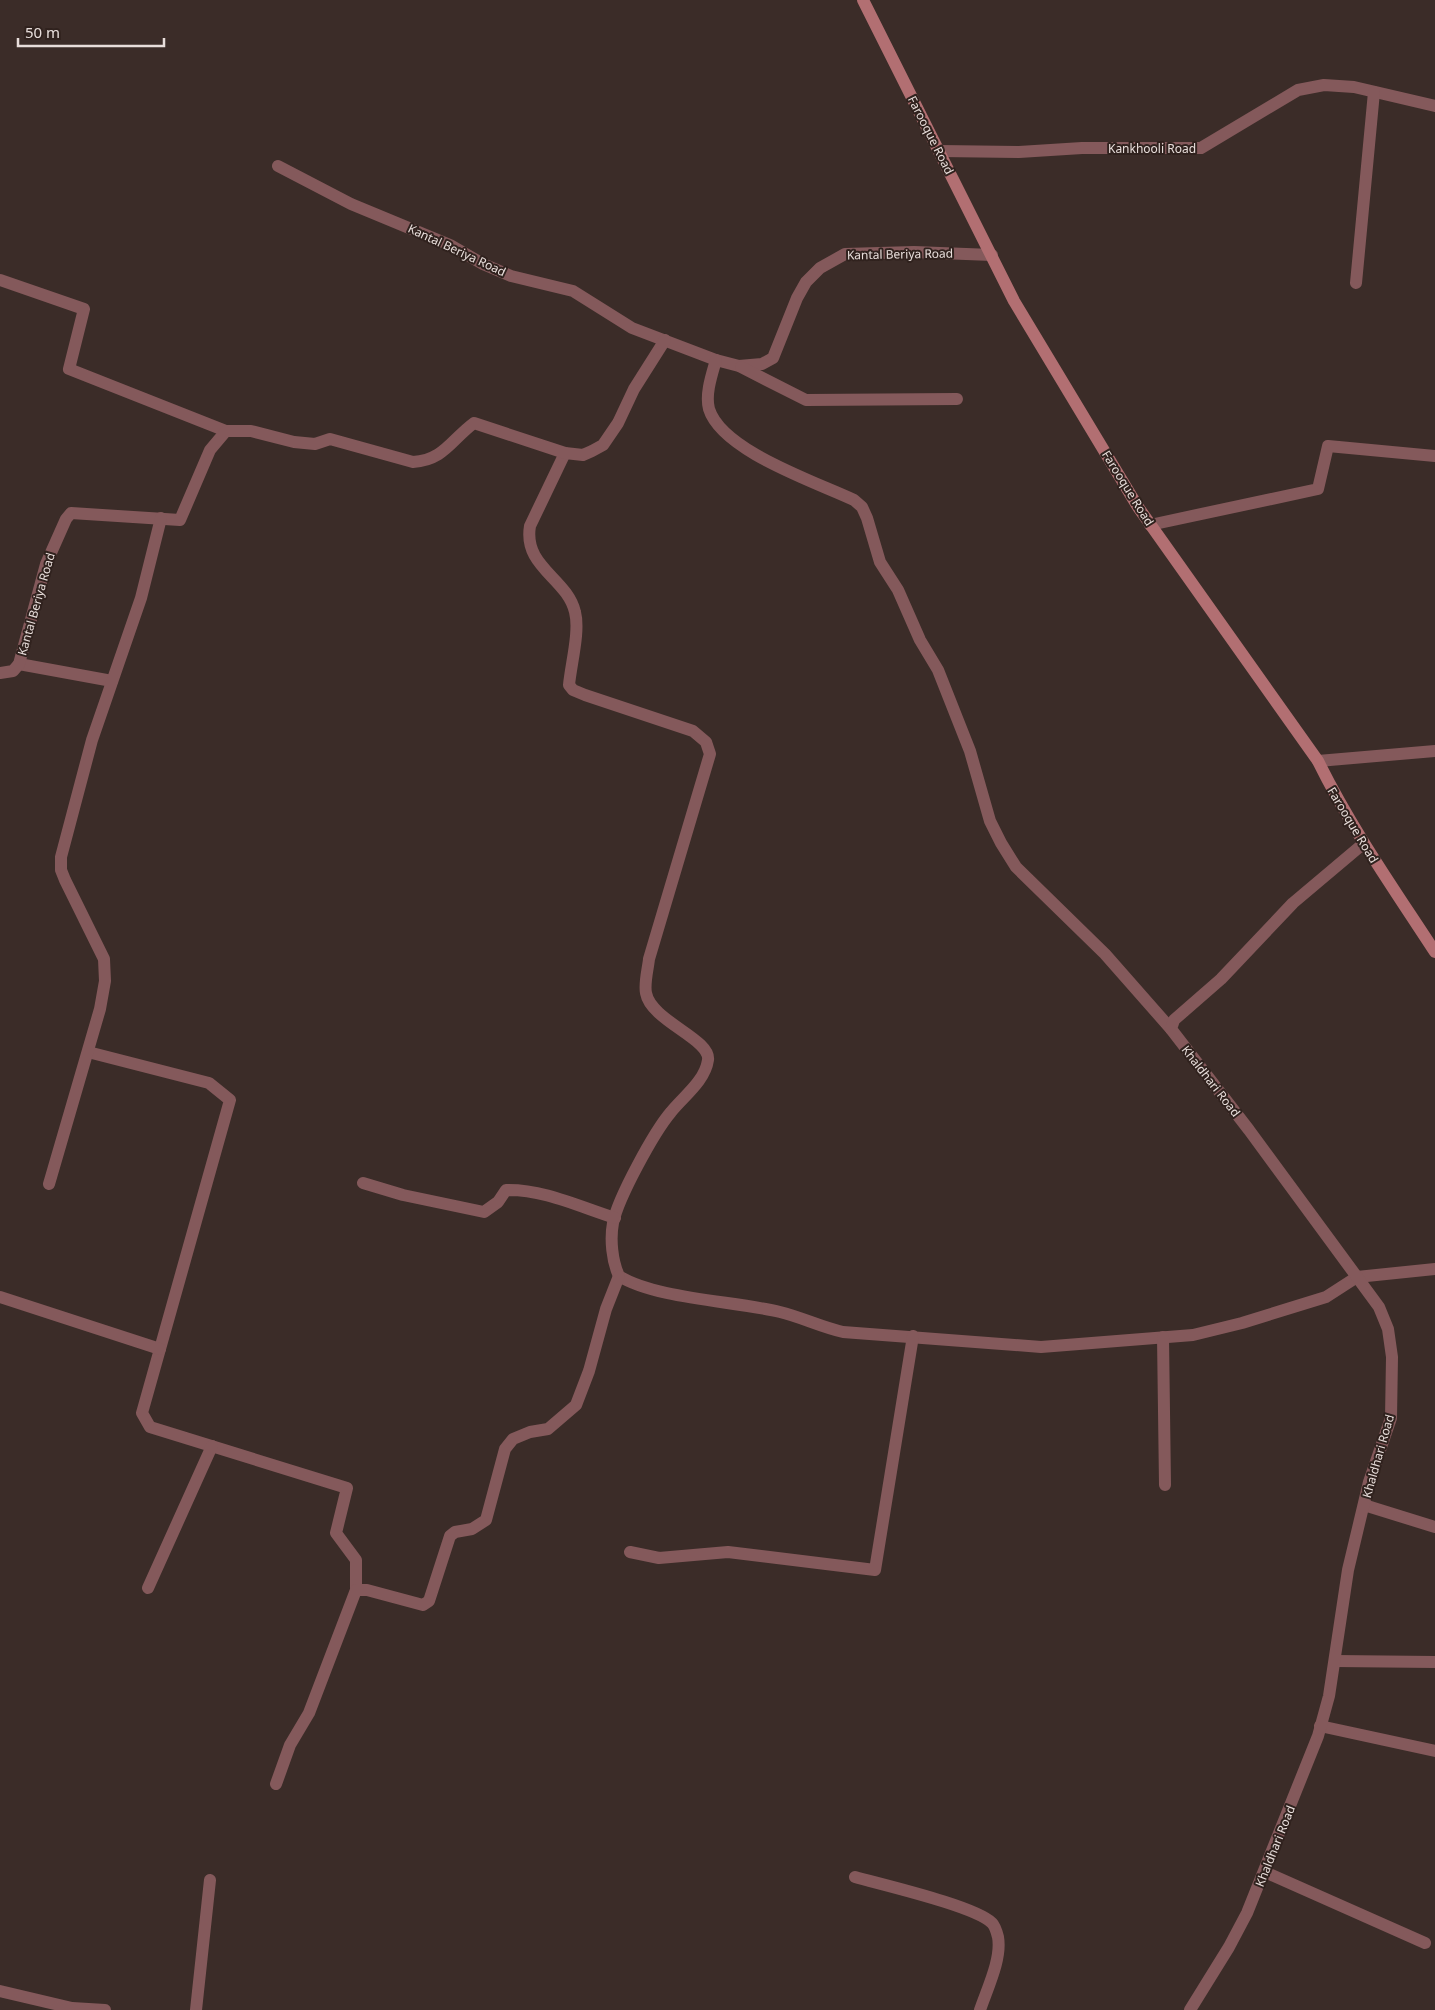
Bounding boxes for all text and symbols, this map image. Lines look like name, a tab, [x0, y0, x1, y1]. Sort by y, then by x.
scale bar	[18, 15, 164, 47]
text: 50 m	[25, 22, 60, 42]
street label: Farooque Road	[904, 93, 958, 177]
street label: Kankhooli Road	[1108, 140, 1196, 157]
street label: Kantal Beriya Road	[405, 220, 509, 280]
street label: Kantal Beriya Road	[847, 245, 953, 263]
street label: Farooque Road	[1098, 447, 1158, 529]
street label: Kantal Beriya Road	[13, 551, 59, 657]
street label: Farooque Road	[1324, 784, 1382, 866]
street label: Khaldhari Road	[1178, 1042, 1244, 1120]
street label: Khaldhari Road	[1358, 1412, 1398, 1500]
street label: Khaldhari Road	[1251, 1803, 1299, 1889]

